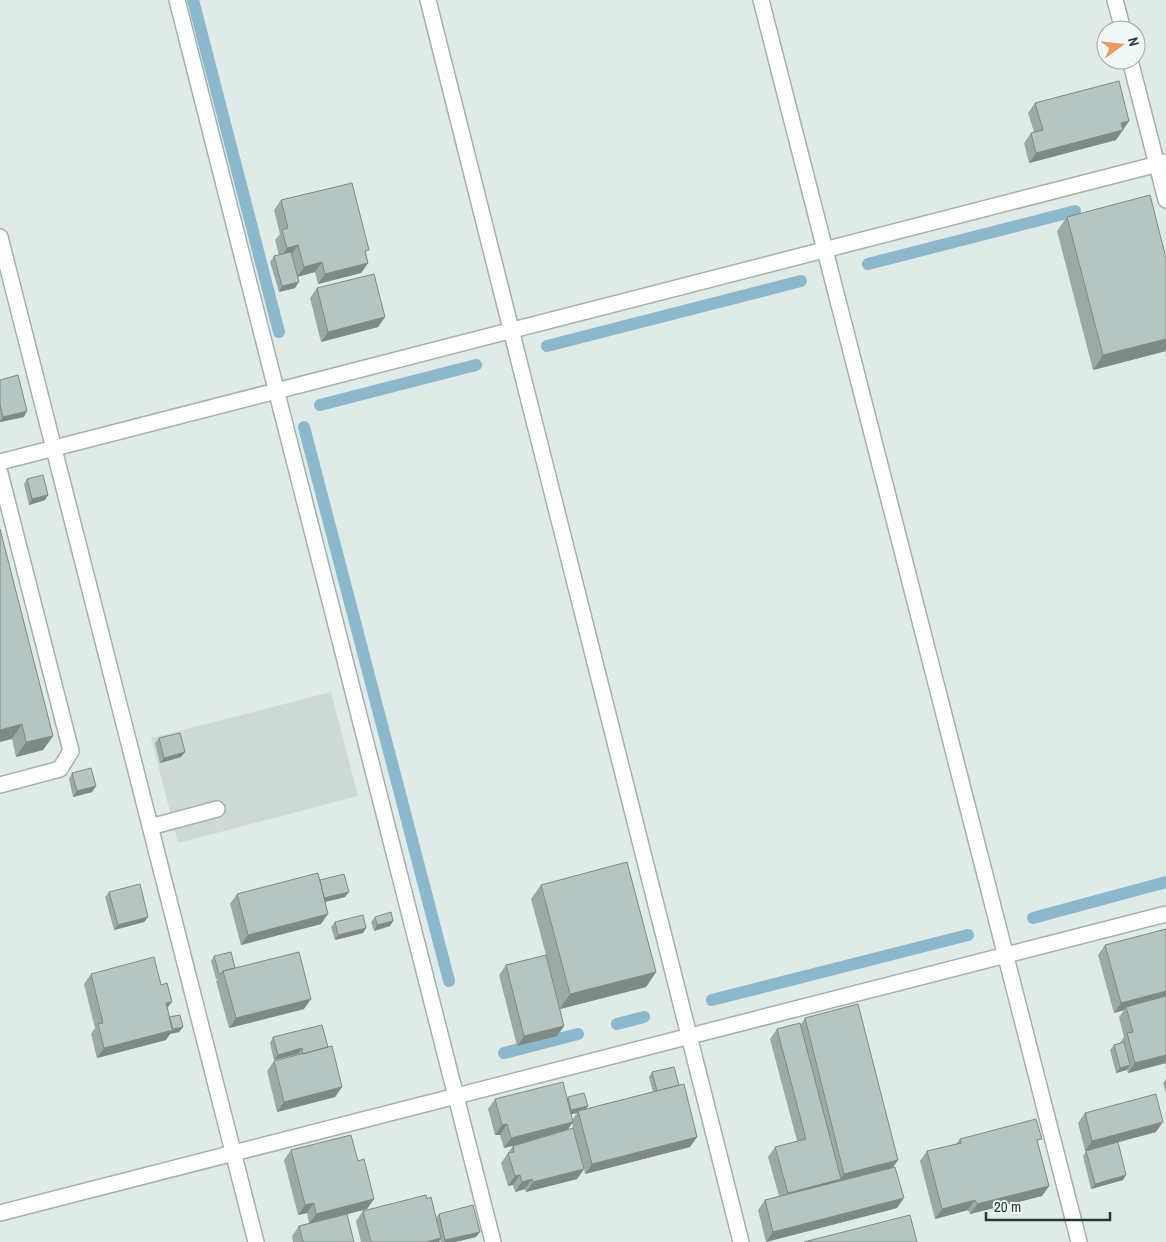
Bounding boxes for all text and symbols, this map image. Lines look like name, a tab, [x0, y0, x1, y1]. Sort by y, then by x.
north arrow	[1096, 20, 1146, 70]
text: N	[1124, 35, 1143, 48]
scale bar	[986, 1190, 1110, 1222]
text: 20 m	[994, 1196, 1021, 1217]

